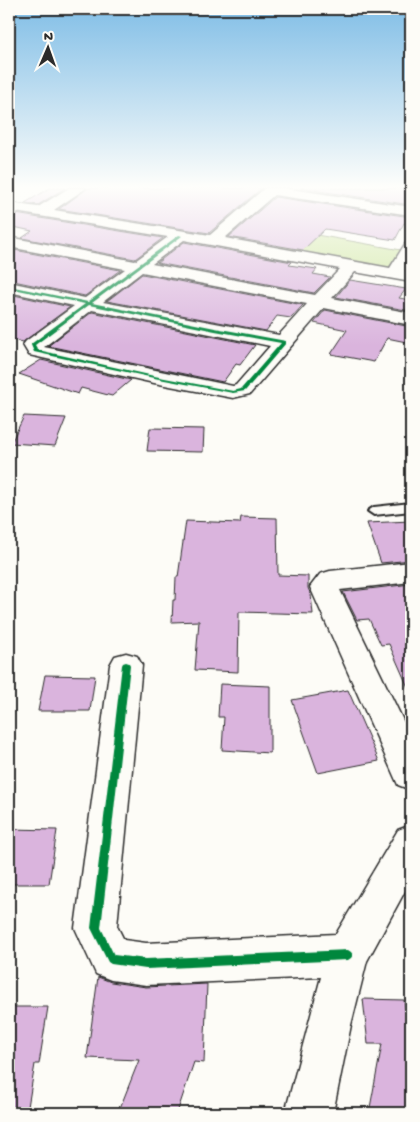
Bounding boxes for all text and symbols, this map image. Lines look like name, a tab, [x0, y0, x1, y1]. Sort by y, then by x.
north arrow	[22, 22, 72, 72]
text: N	[44, 29, 53, 46]

